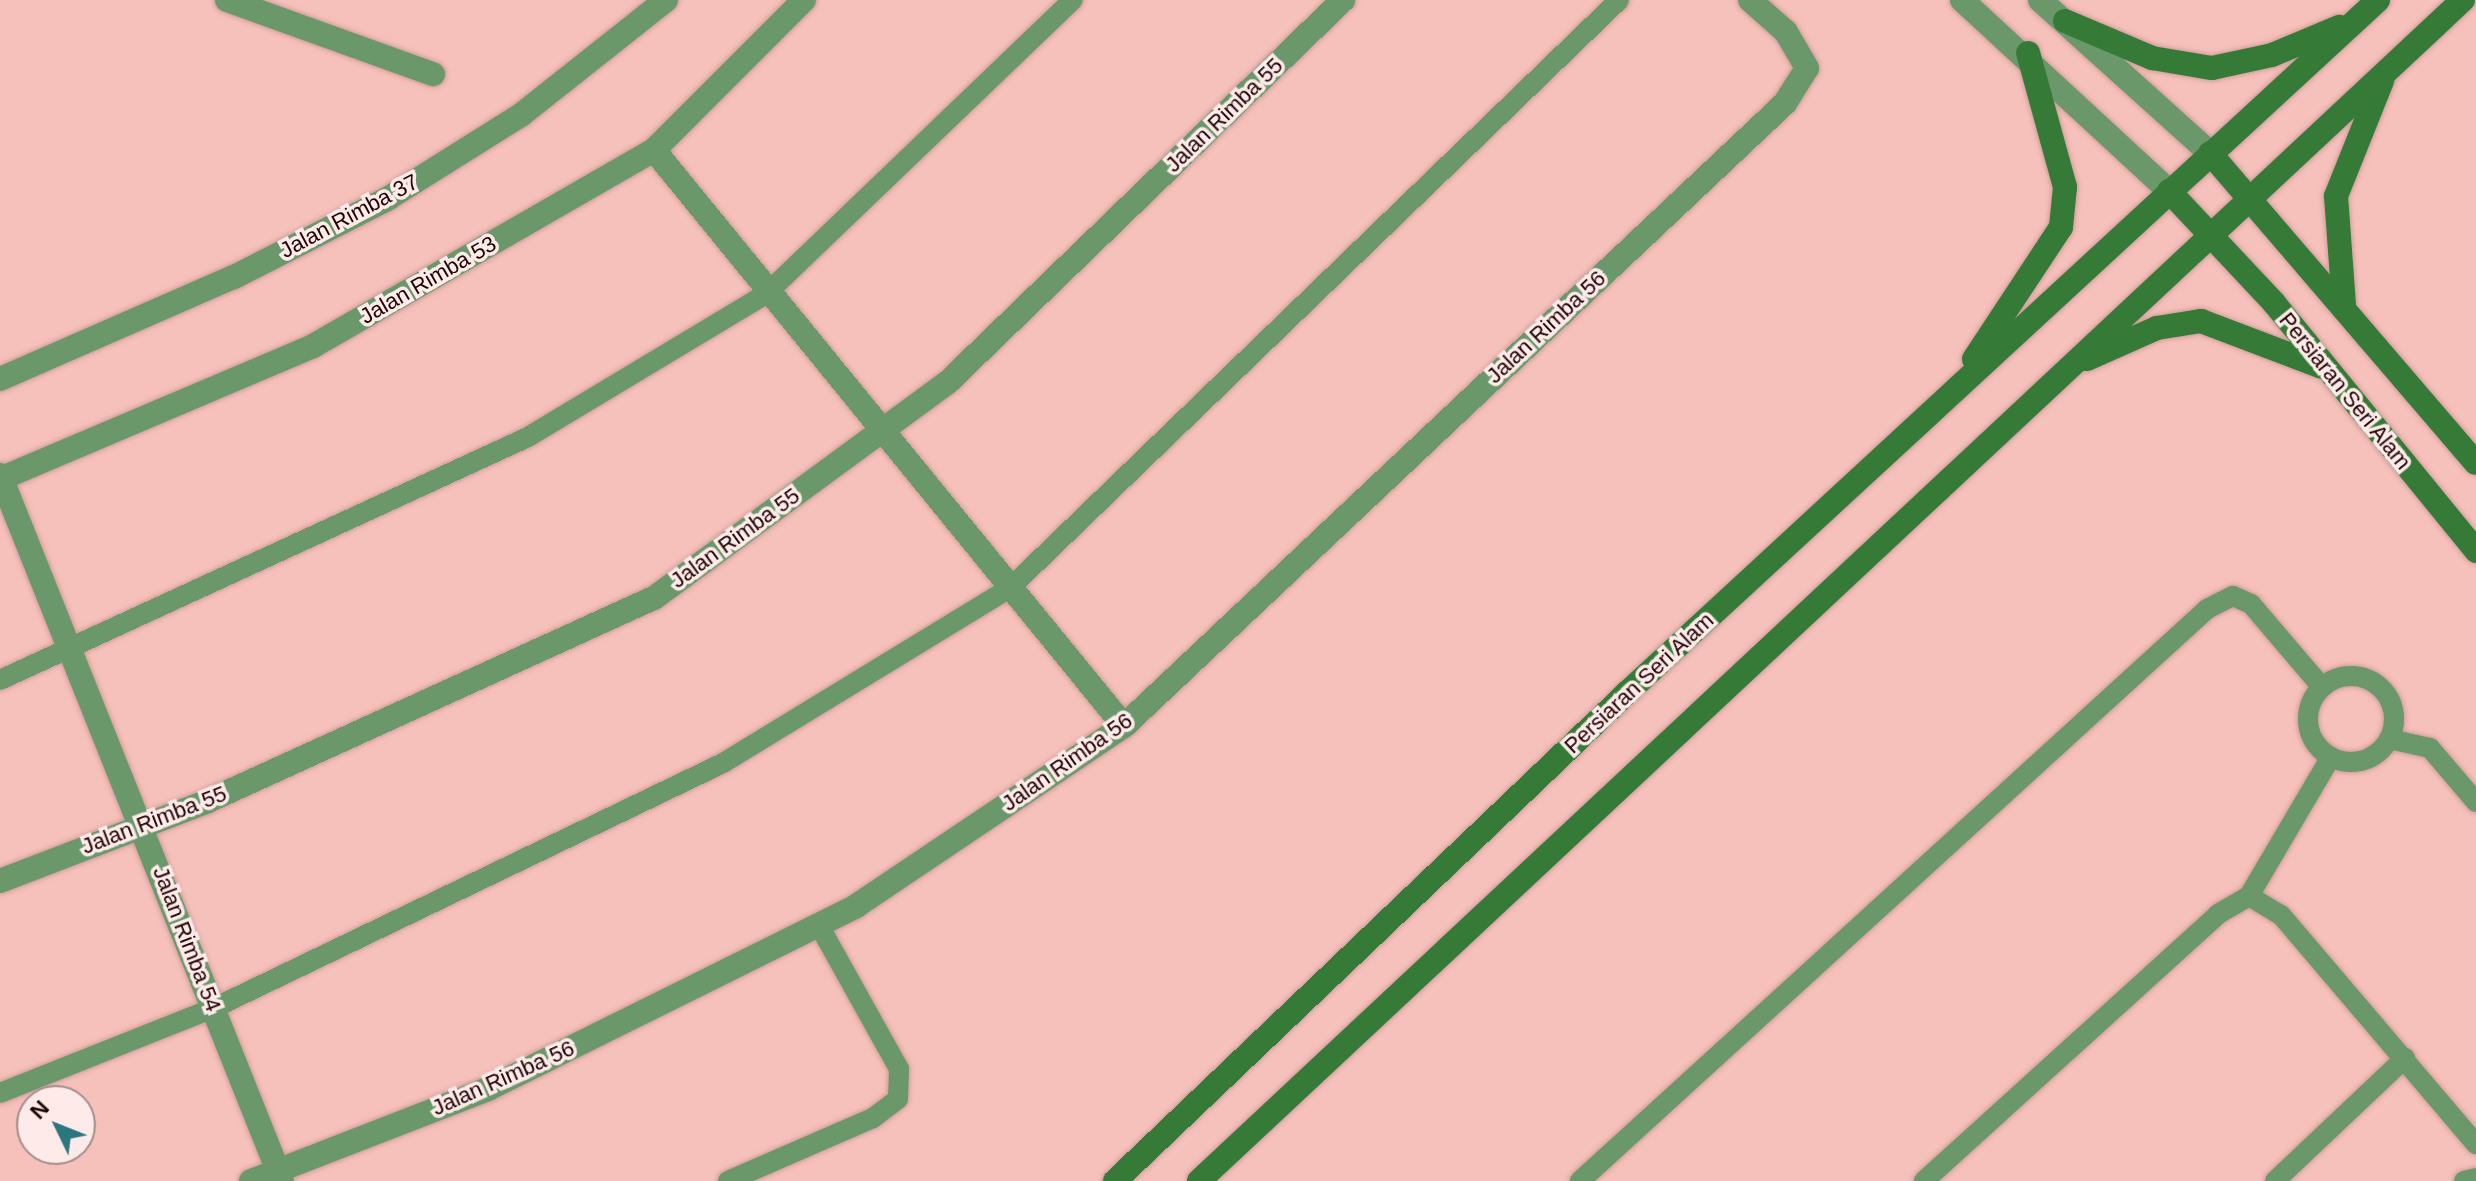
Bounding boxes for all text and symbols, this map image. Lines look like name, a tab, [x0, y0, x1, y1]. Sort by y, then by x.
street label: Jalan Rimba 55	[1160, 52, 1288, 178]
street label: Jalan Rimba 37	[275, 168, 423, 264]
street label: Jalan Rimba 53	[355, 230, 501, 330]
street label: Jalan Rimba 56	[1481, 265, 1611, 389]
street label: Persiaran Seri Alam	[2273, 307, 2417, 475]
street label: Jalan Rimba 55	[665, 482, 805, 594]
street label: Persiaran Seri Alam	[1558, 607, 1720, 759]
street label: Jalan Rimba 56	[997, 707, 1137, 817]
street label: Jalan Rimba 55	[78, 780, 230, 860]
street label: Jalan Rimba 54	[147, 863, 227, 1015]
street label: Jalan Rimba 56	[428, 1035, 578, 1121]
north arrow	[16, 1085, 96, 1165]
text: N	[25, 1095, 54, 1124]

